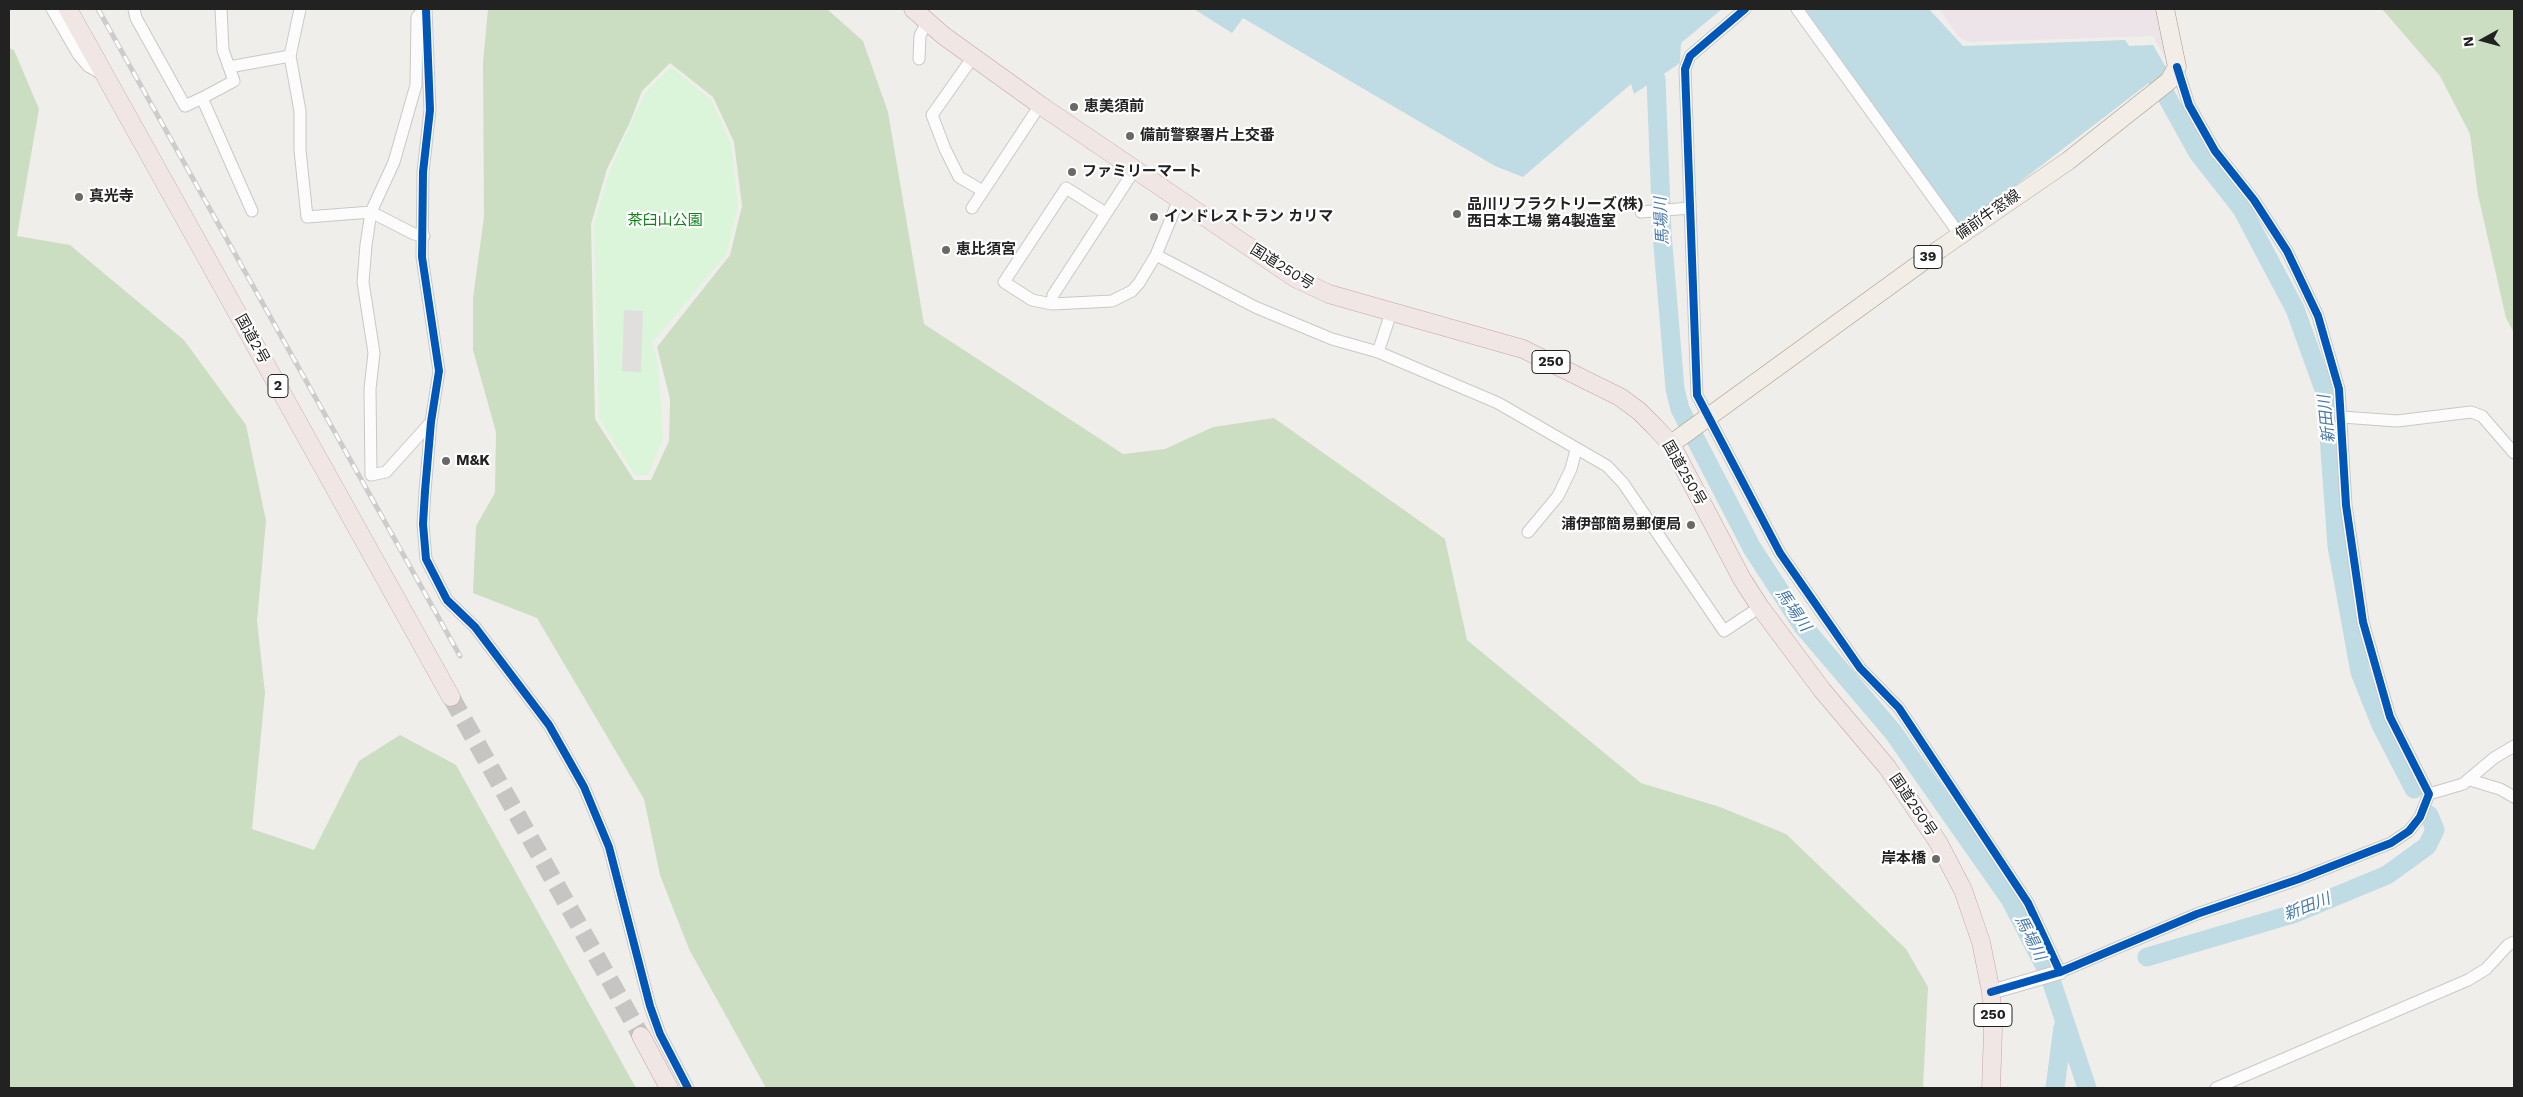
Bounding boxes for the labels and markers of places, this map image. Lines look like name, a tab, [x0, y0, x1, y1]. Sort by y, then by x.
place label: 恵美須前	[1084, 98, 1144, 116]
marker: 恵美須前	[1068, 101, 1080, 113]
place label: 備前警察署片上交番	[1140, 127, 1275, 145]
marker: 備前警察署片上交番	[1124, 130, 1136, 142]
place label: ファミリーマート	[1082, 163, 1202, 181]
marker: ファミリーマート	[1066, 166, 1078, 178]
place label: 真光寺	[89, 188, 134, 206]
marker: 真光寺	[73, 191, 85, 203]
place label: 品川リフラクトリーズ(株) 西日本工場 第4製造室	[1467, 196, 1644, 231]
place label: インドレストラン カリマ	[1164, 208, 1333, 226]
marker: 品川リフラクトリーズ(株) 西日本工場 第4製造室	[1451, 208, 1463, 220]
marker: インドレストラン カリマ	[1148, 211, 1160, 223]
place label: 恵比須宮	[956, 241, 1016, 259]
marker: 恵比須宮	[940, 244, 952, 256]
place label: M&K	[456, 452, 490, 470]
marker: M&K	[440, 455, 452, 467]
place label: 浦伊部簡易郵便局	[1561, 516, 1681, 534]
marker: 浦伊部簡易郵便局	[1685, 519, 1697, 531]
place label: 岸本橋	[1881, 850, 1926, 868]
marker: 岸本橋	[1930, 853, 1942, 865]

